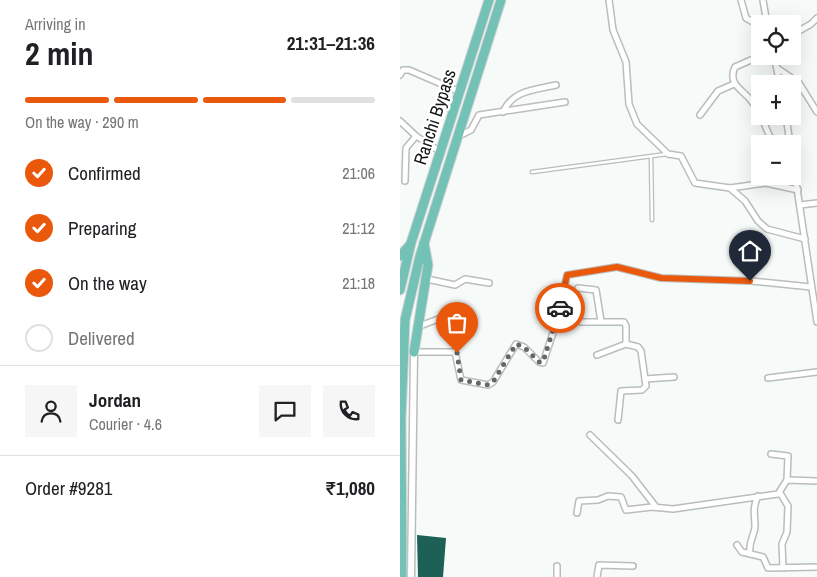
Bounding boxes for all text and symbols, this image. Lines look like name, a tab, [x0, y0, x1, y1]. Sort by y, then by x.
text: Arriving in	[25, 13, 86, 35]
map controls	[751, 15, 801, 185]
button: locate	[751, 15, 801, 65]
text: 21:31–21:36	[287, 30, 375, 56]
text: 2 min	[25, 32, 94, 75]
street label: Ranchi Bypass	[407, 66, 462, 168]
button: +	[751, 75, 801, 125]
text: On the way · 290 m	[25, 111, 139, 133]
button: −	[751, 135, 801, 185]
icon: check	[25, 159, 53, 187]
text: Confirmed	[68, 160, 141, 186]
text: 21:06	[342, 162, 375, 184]
icon: check	[25, 214, 53, 242]
text: Preparing	[68, 215, 136, 241]
text: 21:12	[342, 217, 375, 239]
pin	[729, 230, 771, 281]
icon: home	[736, 237, 764, 265]
icon: check	[25, 269, 53, 297]
text: On the way	[68, 270, 147, 296]
text: 21:18	[342, 272, 375, 294]
courier	[535, 283, 585, 333]
icon: car	[546, 294, 574, 322]
pin	[436, 302, 478, 353]
icon: bag	[443, 309, 471, 337]
text: Delivered	[68, 325, 135, 351]
button: person	[25, 385, 77, 437]
button: chat	[259, 385, 311, 437]
button: phone	[323, 385, 375, 437]
text: Jordan	[89, 387, 141, 413]
text: Courier · 4.6	[89, 413, 162, 435]
text: Order #9281	[25, 475, 112, 501]
text: ₹1,080	[325, 475, 375, 501]

